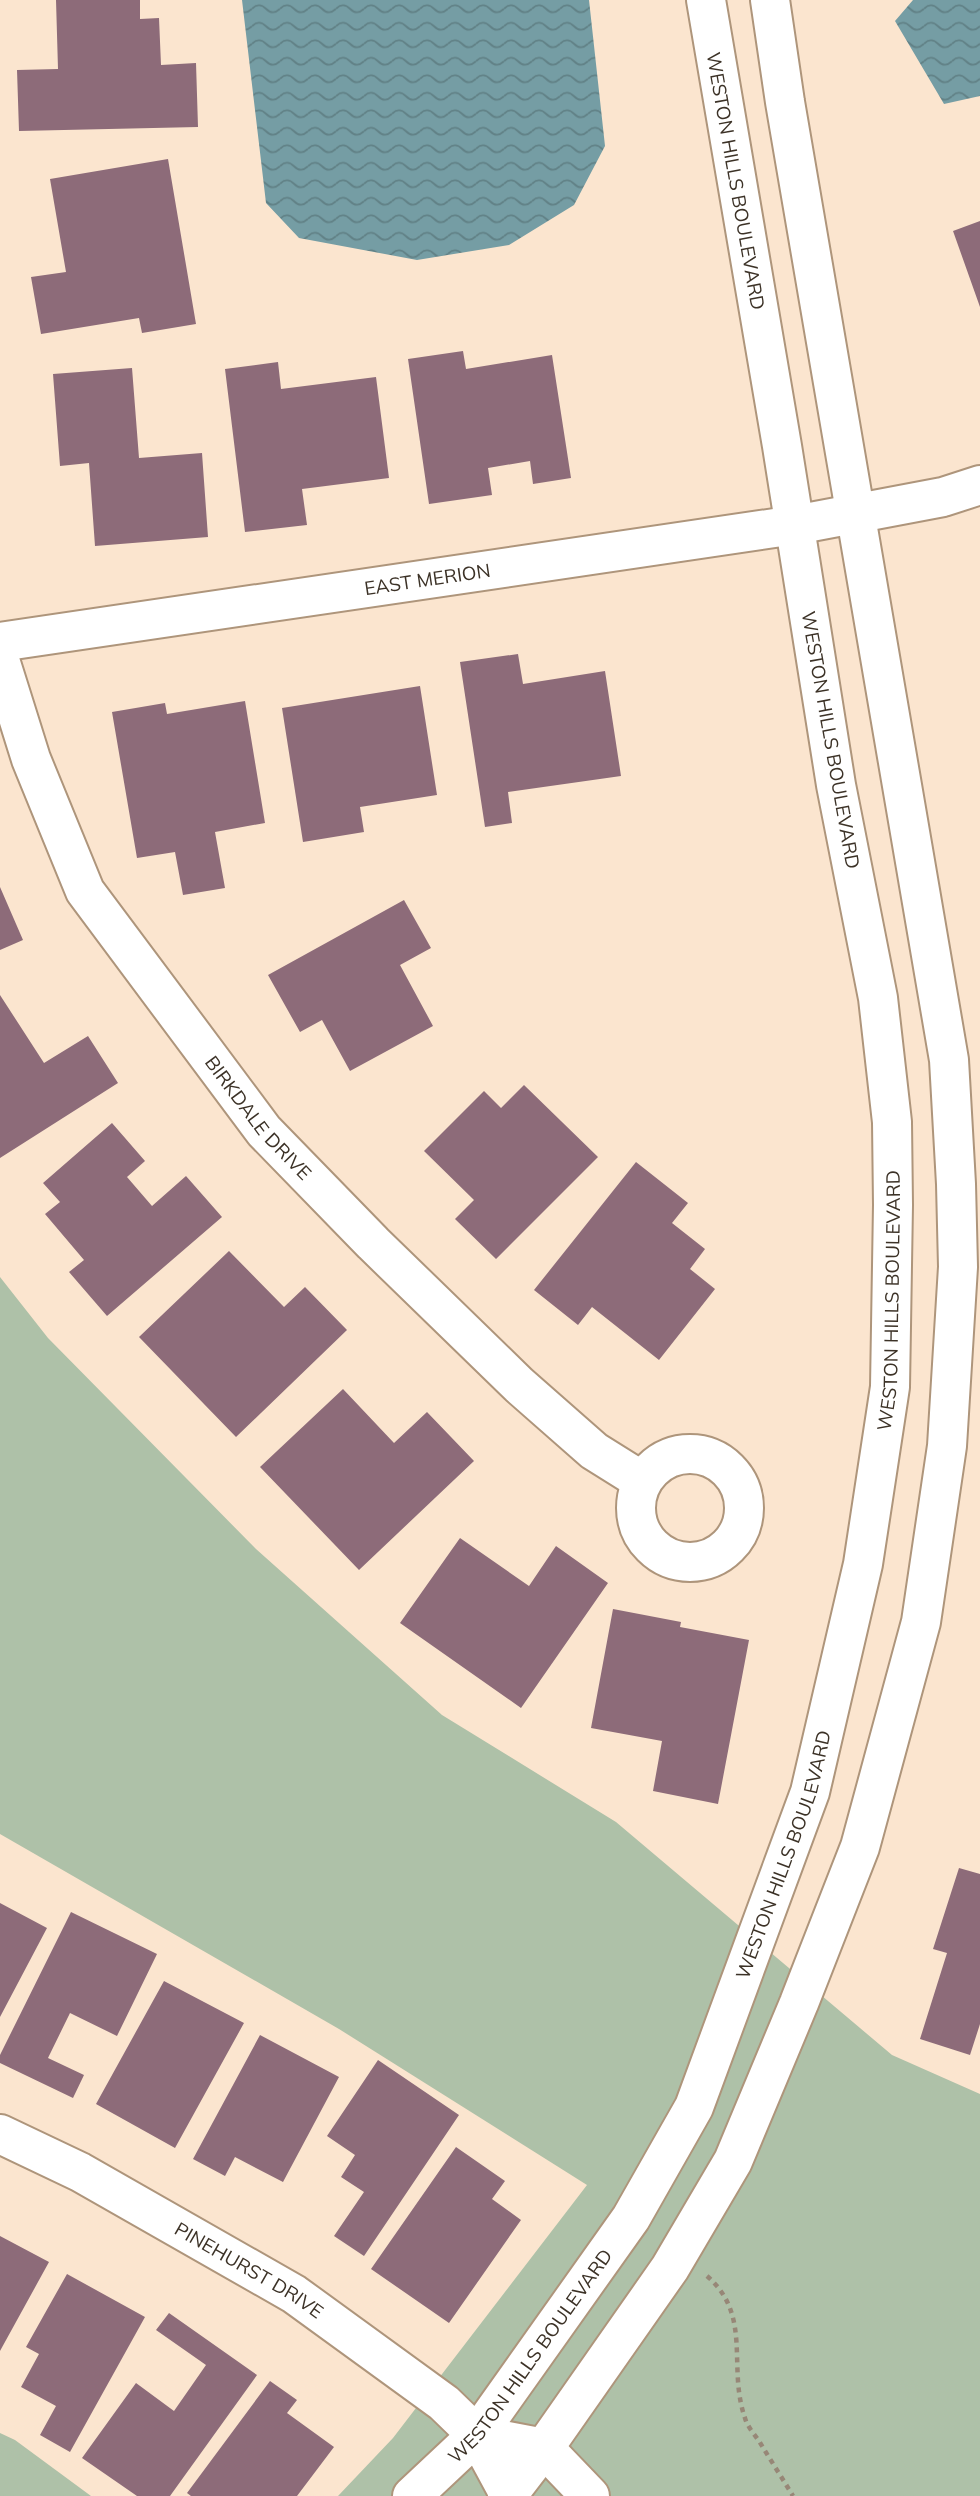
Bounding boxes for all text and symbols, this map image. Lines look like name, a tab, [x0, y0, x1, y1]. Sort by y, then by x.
street label: WESTON HILLS BOULEVARD	[702, 50, 770, 312]
street label: EAST MERION	[363, 558, 492, 600]
street label: WESTON HILLS BOULEVARD	[797, 609, 865, 871]
street label: BIRKDALE DRIVE	[200, 1051, 317, 1185]
street label: WESTON HILLS BOULEVARD	[871, 1170, 905, 1433]
street label: WESTON HILLS BOULEVARD	[730, 1728, 836, 1982]
street label: PINEHURST DRIVE	[170, 2217, 328, 2323]
street label: WESTON HILLS BOULEVARD	[443, 2244, 617, 2468]

